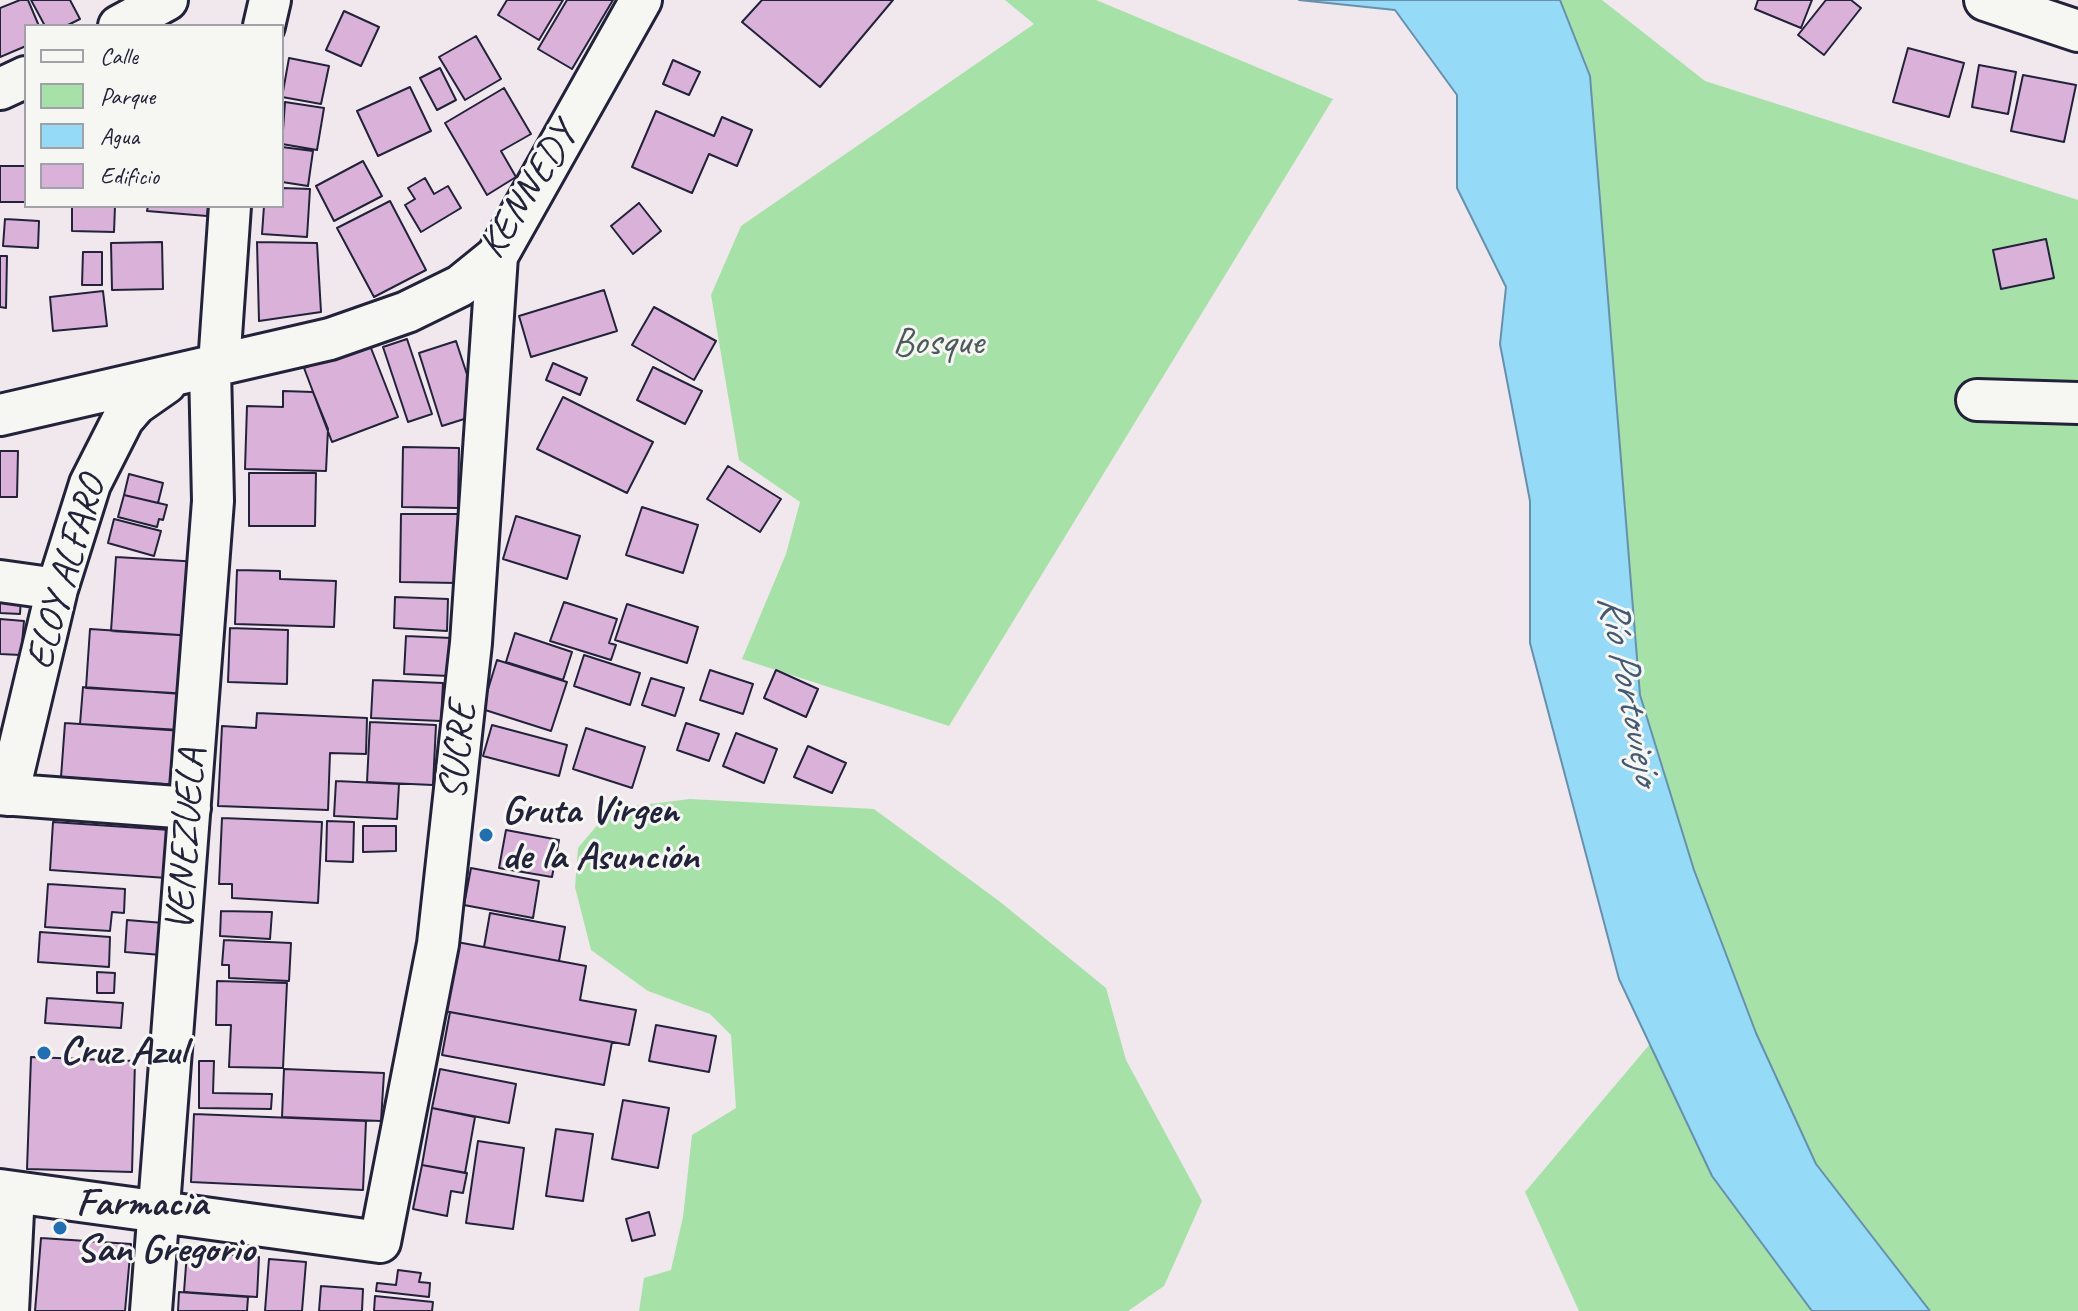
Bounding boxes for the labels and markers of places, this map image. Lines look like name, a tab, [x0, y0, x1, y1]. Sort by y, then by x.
place label: Gruta Virgen de la Asunción	[502, 788, 699, 882]
marker: Gruta Virgen de la Asunción	[477, 826, 495, 844]
place label: Cruz Azul	[60, 1029, 186, 1077]
marker: Cruz Azul	[35, 1044, 53, 1062]
place label: Farmacia San Gregorio	[76, 1181, 255, 1275]
marker: Farmacia San Gregorio	[51, 1219, 69, 1237]

